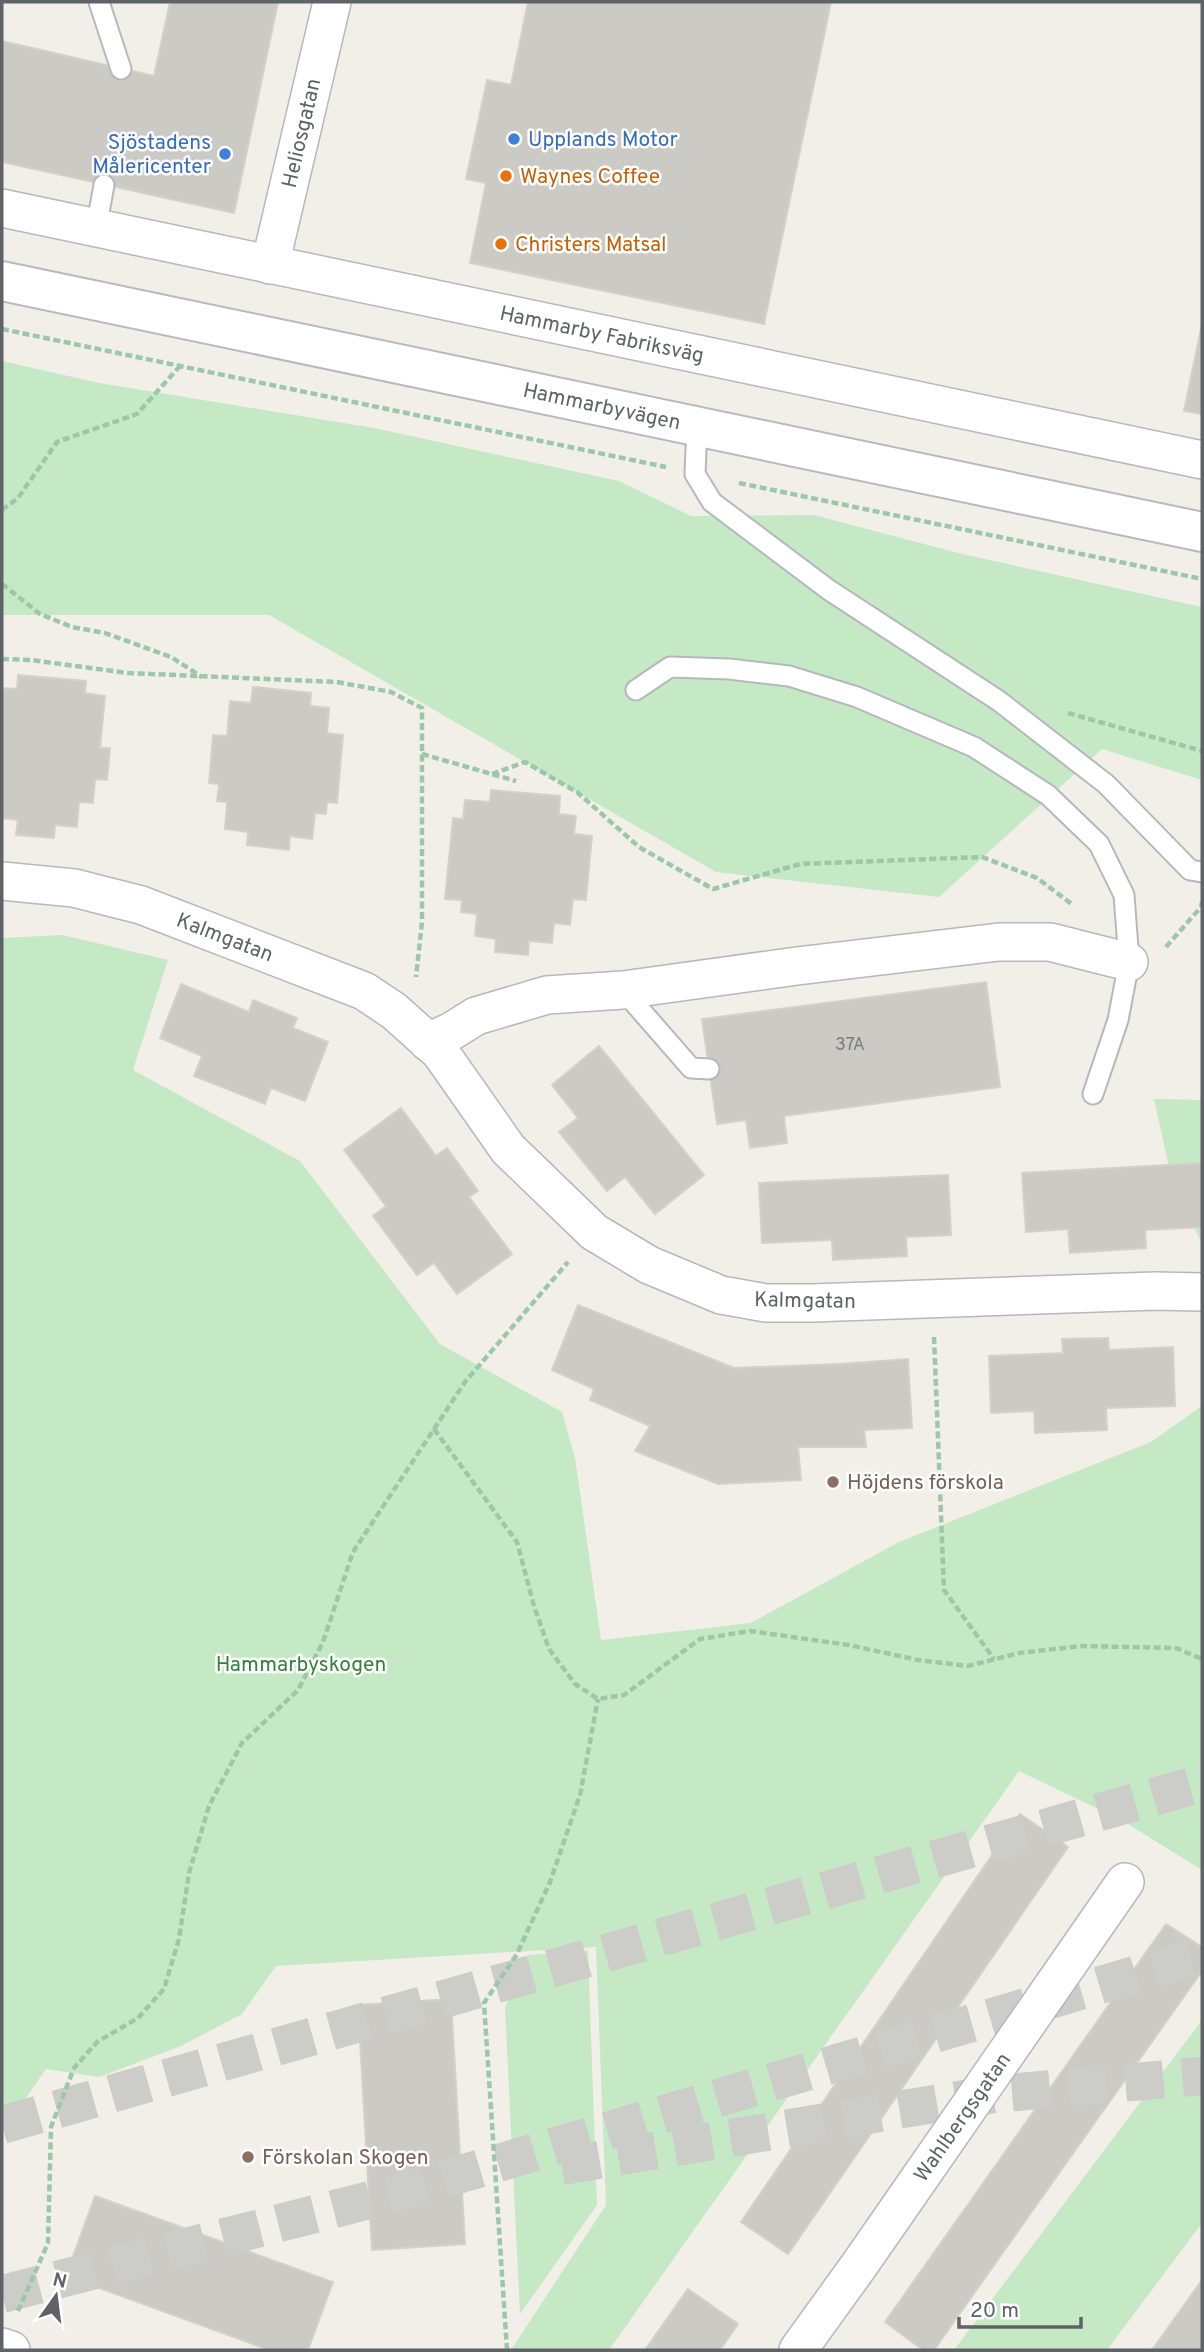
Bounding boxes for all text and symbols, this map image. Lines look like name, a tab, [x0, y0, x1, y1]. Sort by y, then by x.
street label: Heliosgatan	[277, 76, 328, 191]
place label: Upplands Motor	[528, 127, 678, 154]
place label: Sjöstadens Målericenter	[92, 130, 211, 181]
marker: Upplands Motor	[506, 131, 522, 147]
marker: Sjöstadens Målericenter	[217, 146, 233, 162]
place label: Waynes Coffee	[520, 164, 660, 191]
marker: Waynes Coffee	[498, 168, 514, 184]
place label: Christers Matsal	[515, 232, 667, 259]
marker: Christers Matsal	[493, 236, 509, 252]
street label: Hammarby Fabriksväg	[497, 301, 706, 370]
street label: Hammarbyvägen	[520, 378, 683, 437]
street label: Kalmgatan	[172, 908, 277, 969]
house number: 37A	[835, 1034, 865, 1057]
street label: Kalmgatan	[754, 1287, 856, 1316]
place label: Höjdens förskola	[847, 1470, 1004, 1497]
marker: Höjdens förskola	[825, 1474, 841, 1490]
park label: Hammarbyskogen	[216, 1652, 386, 1679]
street label: Wahlbergsgatan	[909, 2048, 1018, 2188]
place label: Förskolan Skogen	[262, 2145, 429, 2172]
marker: Förskolan Skogen	[240, 2149, 256, 2165]
north arrow	[21, 2261, 91, 2331]
text: N	[50, 2268, 69, 2295]
scale bar	[959, 2286, 1082, 2330]
text: 20 m	[970, 2298, 1019, 2325]

